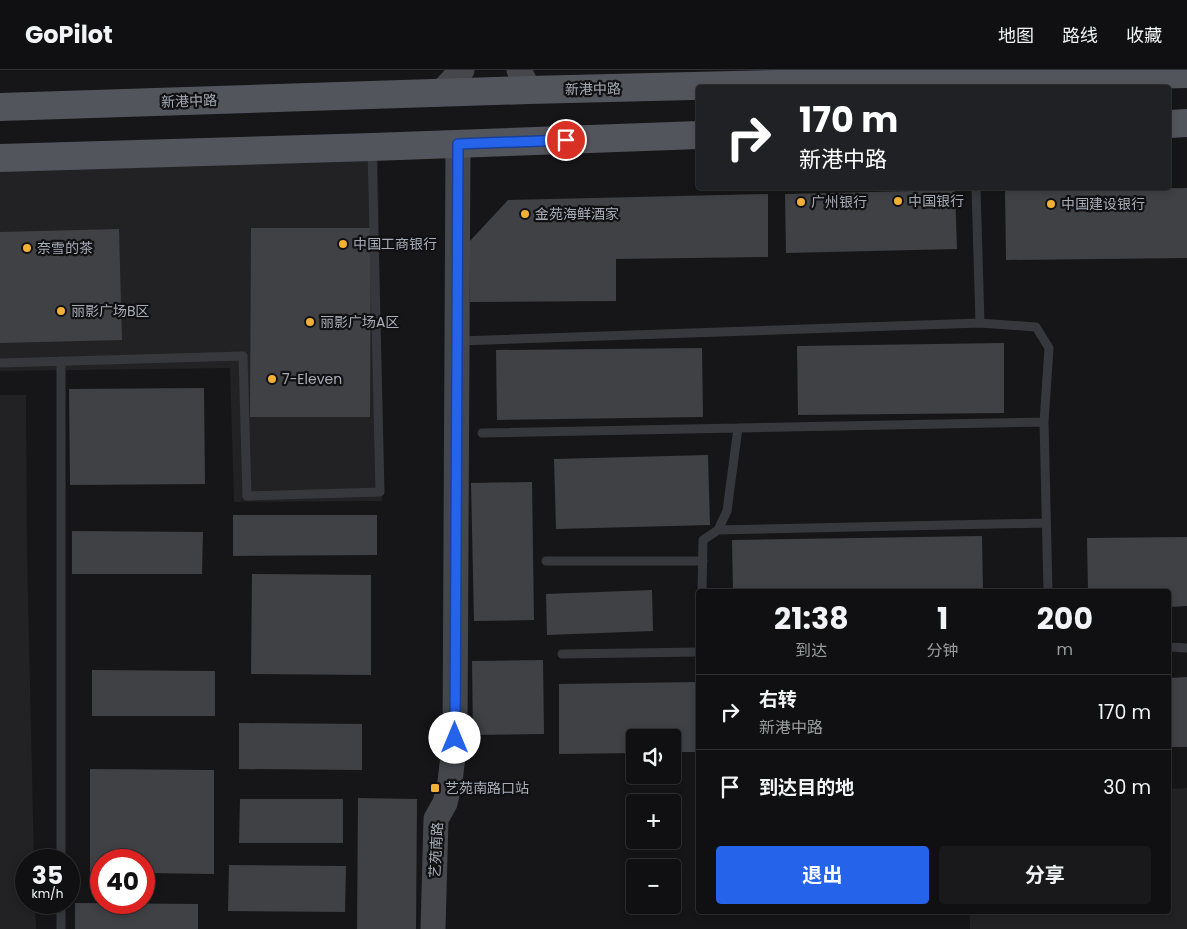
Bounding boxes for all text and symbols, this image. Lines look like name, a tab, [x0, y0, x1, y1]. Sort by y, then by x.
text: GoPilot	[25, 18, 113, 51]
text: 地图	[998, 23, 1034, 48]
text: 路线	[1062, 23, 1098, 48]
text: 收藏	[1126, 23, 1162, 48]
street label: 新港中路	[565, 79, 621, 99]
street label: 新港中路	[161, 90, 217, 112]
text: 170 m	[799, 95, 898, 144]
icon: right	[716, 105, 781, 170]
pin	[545, 119, 587, 161]
icon: arrive	[552, 126, 580, 154]
text: 新港中路	[799, 144, 887, 175]
place label: 中国银行	[908, 191, 964, 211]
place label: 广州银行	[811, 192, 867, 212]
place label: 中国建设银行	[1061, 194, 1145, 214]
marker: 中国银行	[892, 195, 904, 207]
marker: 广州银行	[795, 196, 807, 208]
marker: 中国建设银行	[1045, 198, 1057, 210]
place label: 金苑海鲜酒家	[535, 204, 619, 224]
marker: 金苑海鲜酒家	[519, 208, 531, 220]
place label: 中国工商银行	[353, 234, 437, 254]
place label: 奈雪的茶	[37, 238, 93, 258]
marker: 中国工商银行	[337, 238, 349, 250]
marker: 奈雪的茶	[21, 242, 33, 254]
place label: 丽影广场B区	[71, 301, 150, 321]
marker: 丽影广场B区	[55, 305, 67, 317]
place label: 丽影广场A区	[320, 312, 399, 332]
marker: 丽影广场A区	[304, 316, 316, 328]
place label: 7-Eleven	[282, 369, 342, 389]
marker: 7-Eleven	[266, 373, 278, 385]
text: 21:38	[774, 597, 849, 640]
text: 1	[937, 597, 948, 640]
text: 200	[1037, 597, 1093, 640]
text: m	[1057, 638, 1073, 661]
text: 到达	[795, 639, 827, 662]
text: 分钟	[927, 639, 959, 662]
text: 右转	[759, 686, 797, 713]
icon: right	[716, 698, 744, 726]
text: 170 m	[1098, 699, 1151, 726]
position arrow	[428, 711, 480, 763]
text: 新港中路	[759, 716, 823, 739]
map controls	[626, 729, 681, 914]
button: sound	[626, 729, 681, 784]
icon: arrive	[716, 773, 744, 801]
text: 到达目的地	[759, 774, 854, 801]
text: 30 m	[1103, 774, 1151, 801]
place label: 艺苑南路口站	[445, 778, 529, 798]
marker: 艺苑南路口站	[429, 782, 441, 794]
button: +	[626, 794, 681, 849]
street label: 艺苑南路	[425, 822, 447, 878]
button: 退出	[716, 846, 929, 904]
button: 分享	[939, 846, 1151, 904]
speed limit sign: 40	[90, 849, 155, 914]
text: 35	[32, 858, 63, 893]
button: −	[626, 859, 681, 914]
text: km/h	[32, 885, 63, 902]

